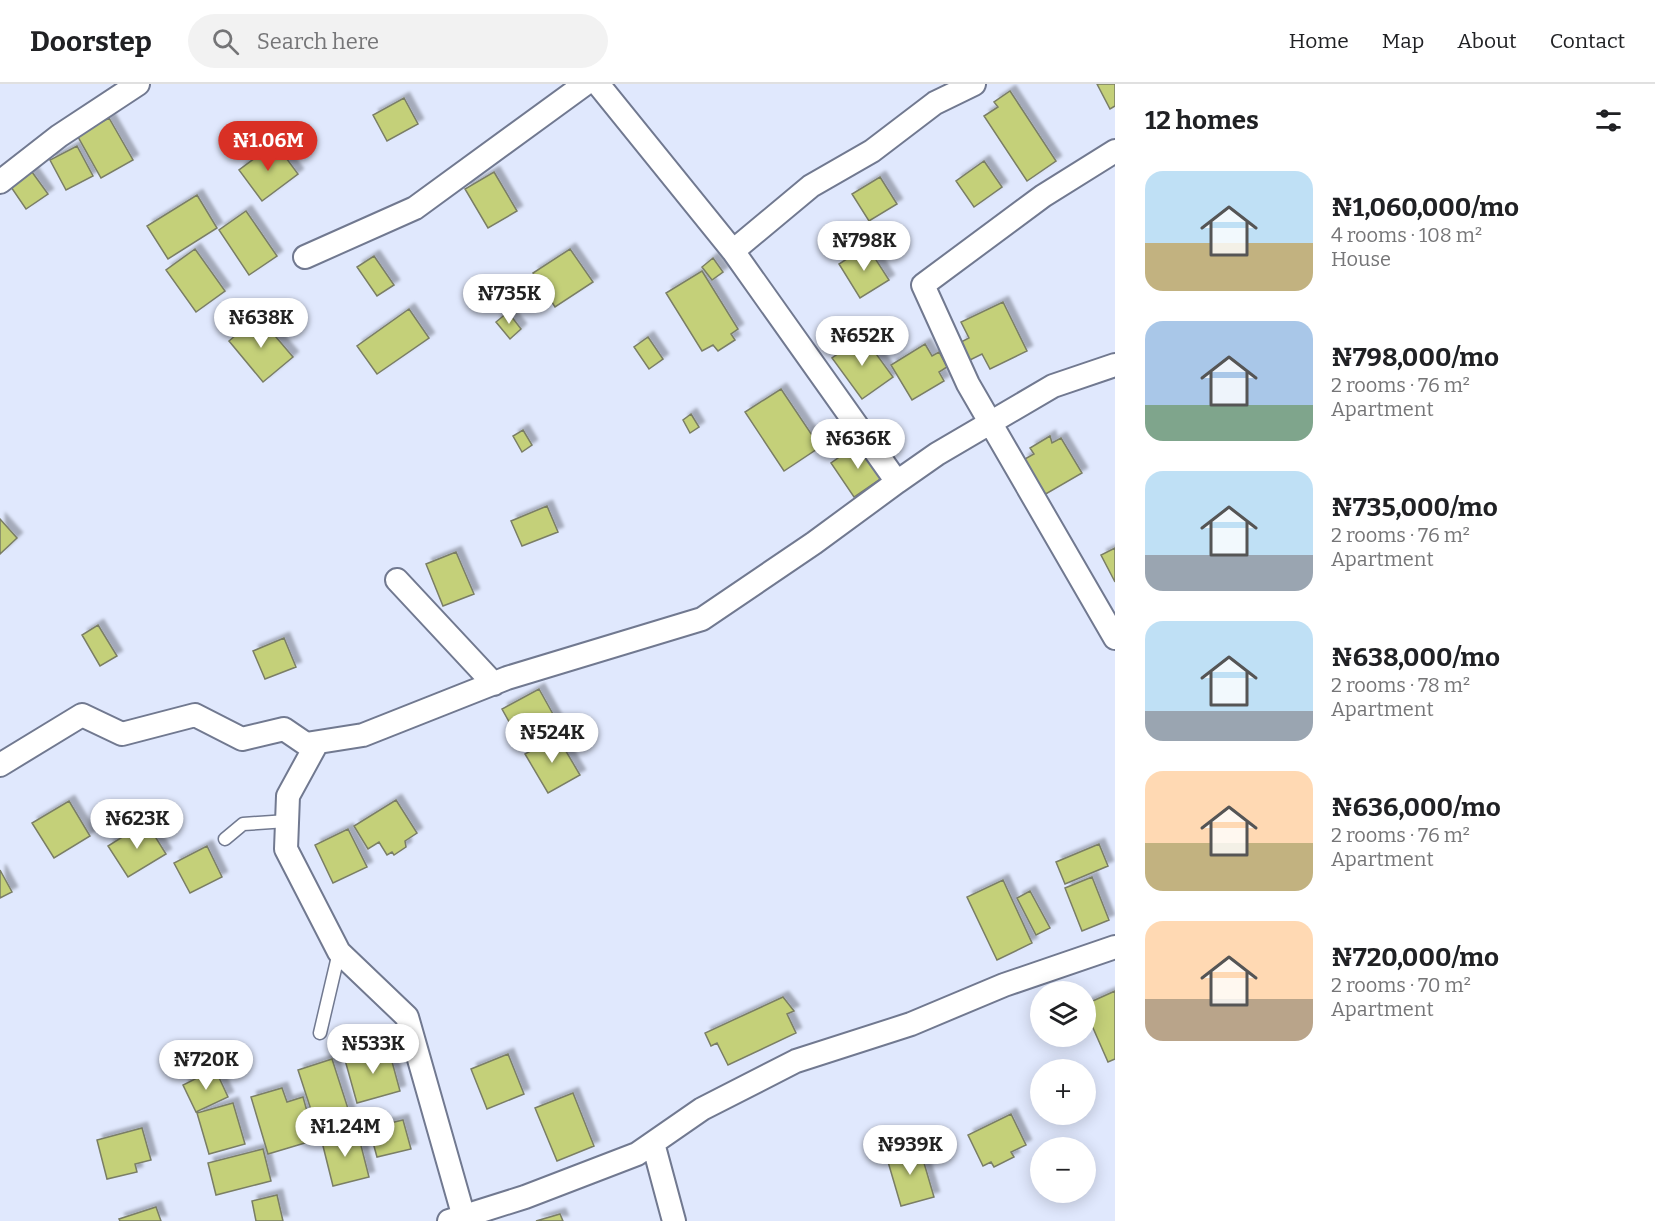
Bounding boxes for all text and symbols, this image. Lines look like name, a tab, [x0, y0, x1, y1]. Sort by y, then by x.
search box	[188, 14, 608, 68]
text: Doorstep	[30, 25, 152, 58]
icon: search	[209, 25, 242, 58]
text: Search here	[257, 28, 379, 55]
text: Home	[1289, 28, 1349, 54]
text: Map	[1382, 28, 1424, 54]
text: About	[1457, 28, 1517, 54]
text: Contact	[1550, 28, 1625, 54]
icon: filters	[1592, 104, 1625, 137]
text: 12 homes	[1145, 105, 1259, 136]
pin: ₦1.06M	[219, 121, 317, 172]
text: ₦1.06M	[232, 128, 304, 152]
text: ₦1,060,000/mo	[1331, 192, 1519, 223]
icon: home	[1193, 195, 1265, 267]
pin: ₦798K	[822, 221, 906, 272]
text: 4 rooms · 108 m²	[1331, 223, 1482, 247]
text: ₦798K	[831, 228, 897, 252]
text: House	[1331, 247, 1391, 271]
pin: ₦735K	[467, 274, 551, 325]
text: ₦735K	[477, 281, 541, 305]
pin: ₦638K	[219, 298, 303, 349]
text: ₦638K	[228, 305, 294, 329]
pin: ₦652K	[820, 316, 904, 367]
text: ₦652K	[830, 323, 894, 347]
text: ₦798,000/mo	[1331, 342, 1499, 373]
icon: home	[1193, 345, 1265, 417]
text: 2 rooms · 76 m²	[1331, 373, 1470, 397]
text: Apartment	[1331, 397, 1434, 421]
pin: ₦636K	[816, 419, 900, 470]
text: ₦636K	[825, 426, 891, 450]
text: ₦735,000/mo	[1331, 492, 1498, 523]
icon: home	[1193, 495, 1265, 567]
text: 2 rooms · 76 m²	[1331, 523, 1470, 547]
text: Apartment	[1331, 547, 1434, 571]
text: ₦638,000/mo	[1331, 642, 1500, 673]
icon: home	[1193, 645, 1265, 717]
text: 2 rooms · 78 m²	[1331, 673, 1470, 697]
text: Apartment	[1331, 697, 1434, 721]
pin: ₦524K	[510, 713, 594, 764]
text: ₦524K	[519, 720, 585, 744]
text: ₦636,000/mo	[1331, 792, 1501, 823]
icon: home	[1193, 795, 1265, 867]
pin: ₦623K	[95, 799, 179, 850]
text: ₦623K	[104, 806, 170, 830]
text: 2 rooms · 76 m²	[1331, 823, 1470, 847]
text: Apartment	[1331, 847, 1434, 871]
text: ₦720,000/mo	[1331, 942, 1499, 973]
icon: home	[1193, 945, 1265, 1017]
text: 2 rooms · 70 m²	[1331, 973, 1471, 997]
map controls	[1030, 981, 1096, 1203]
button: layers	[1030, 981, 1096, 1047]
text: Apartment	[1331, 997, 1434, 1021]
pin: ₦533K	[331, 1024, 415, 1075]
text: ₦533K	[341, 1031, 405, 1055]
pin: ₦720K	[164, 1040, 248, 1091]
text: ₦720K	[173, 1047, 239, 1071]
button: +	[1030, 1059, 1096, 1125]
pin: ₦1.24M	[296, 1107, 394, 1158]
text: ₦1.24M	[309, 1114, 381, 1138]
pin: ₦939K	[868, 1125, 952, 1176]
text: ₦939K	[877, 1132, 943, 1156]
button: −	[1030, 1137, 1096, 1203]

